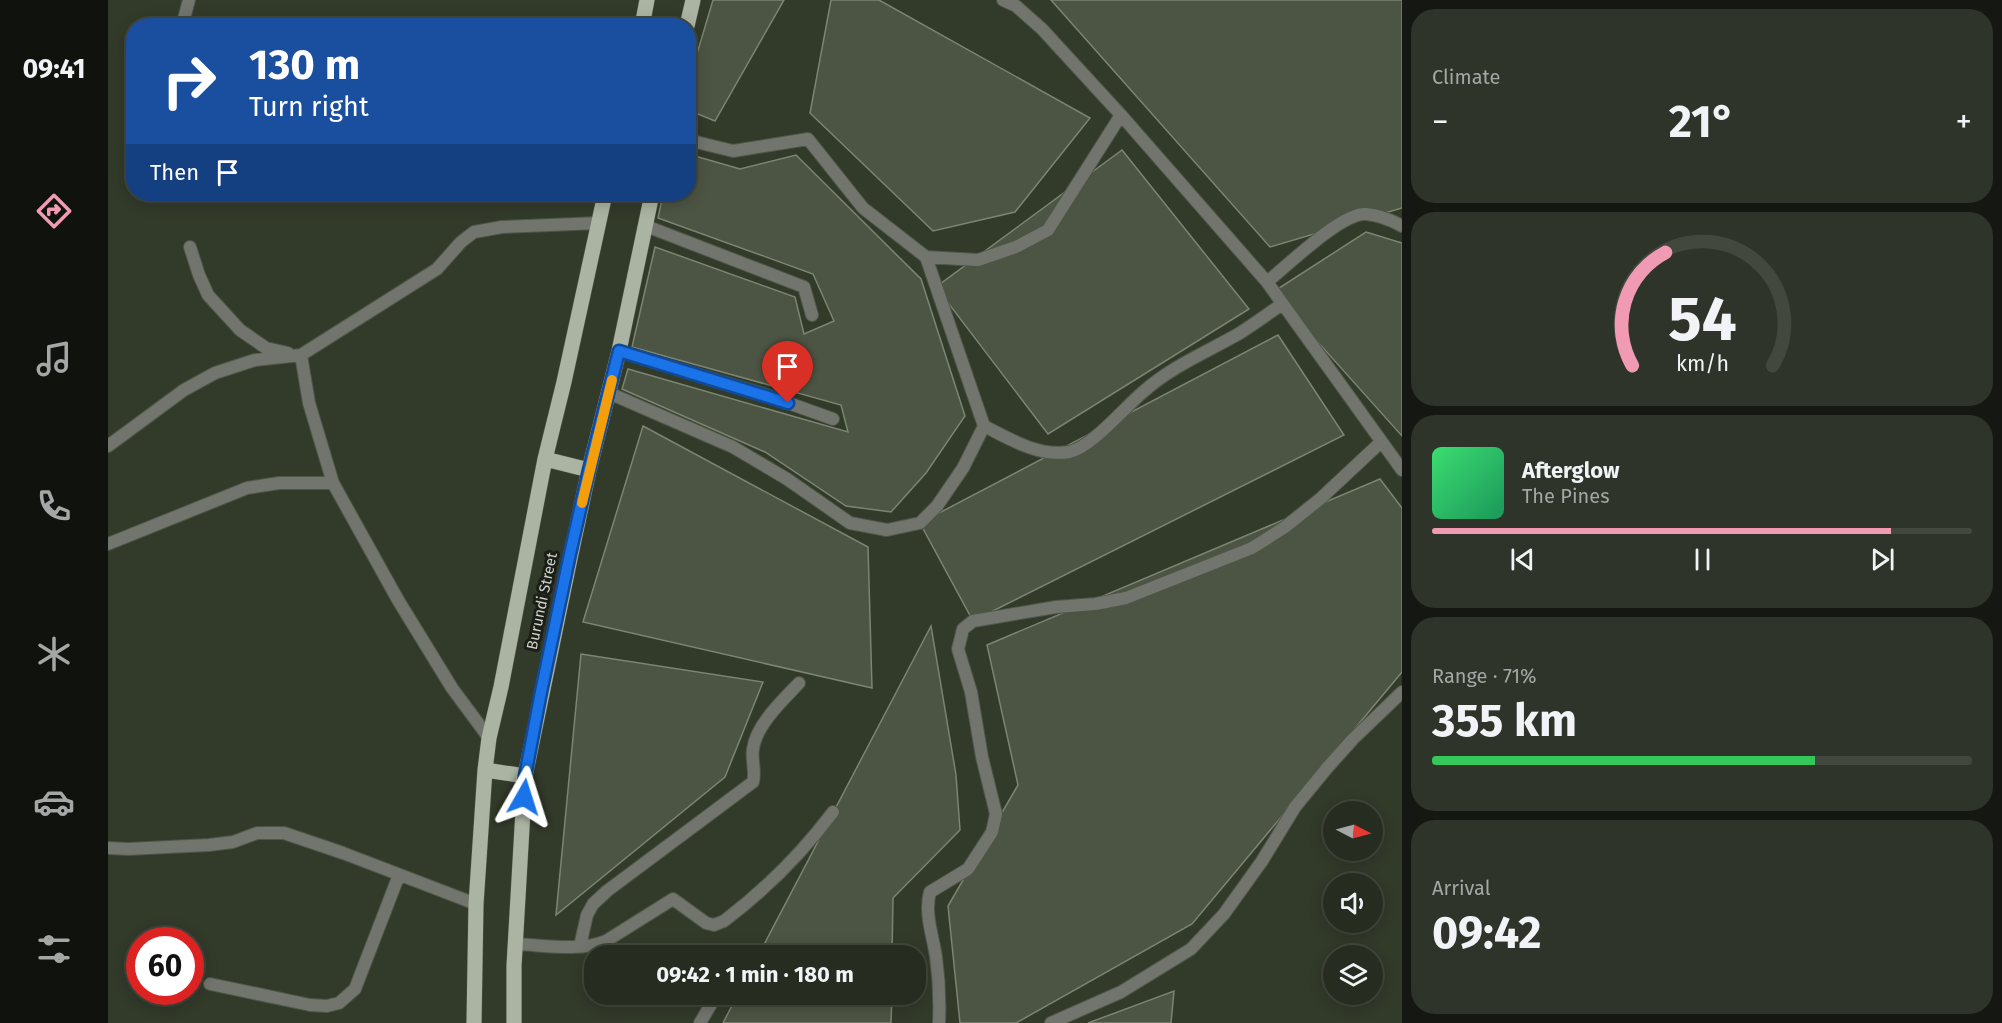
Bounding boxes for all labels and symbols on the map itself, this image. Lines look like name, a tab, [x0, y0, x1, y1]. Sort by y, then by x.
pin	[762, 341, 813, 403]
street label: Burundi Street	[523, 550, 561, 651]
position arrow	[492, 765, 556, 829]
north arrow	[1323, 801, 1383, 861]
speed limit sign: 60	[126, 927, 204, 1005]

